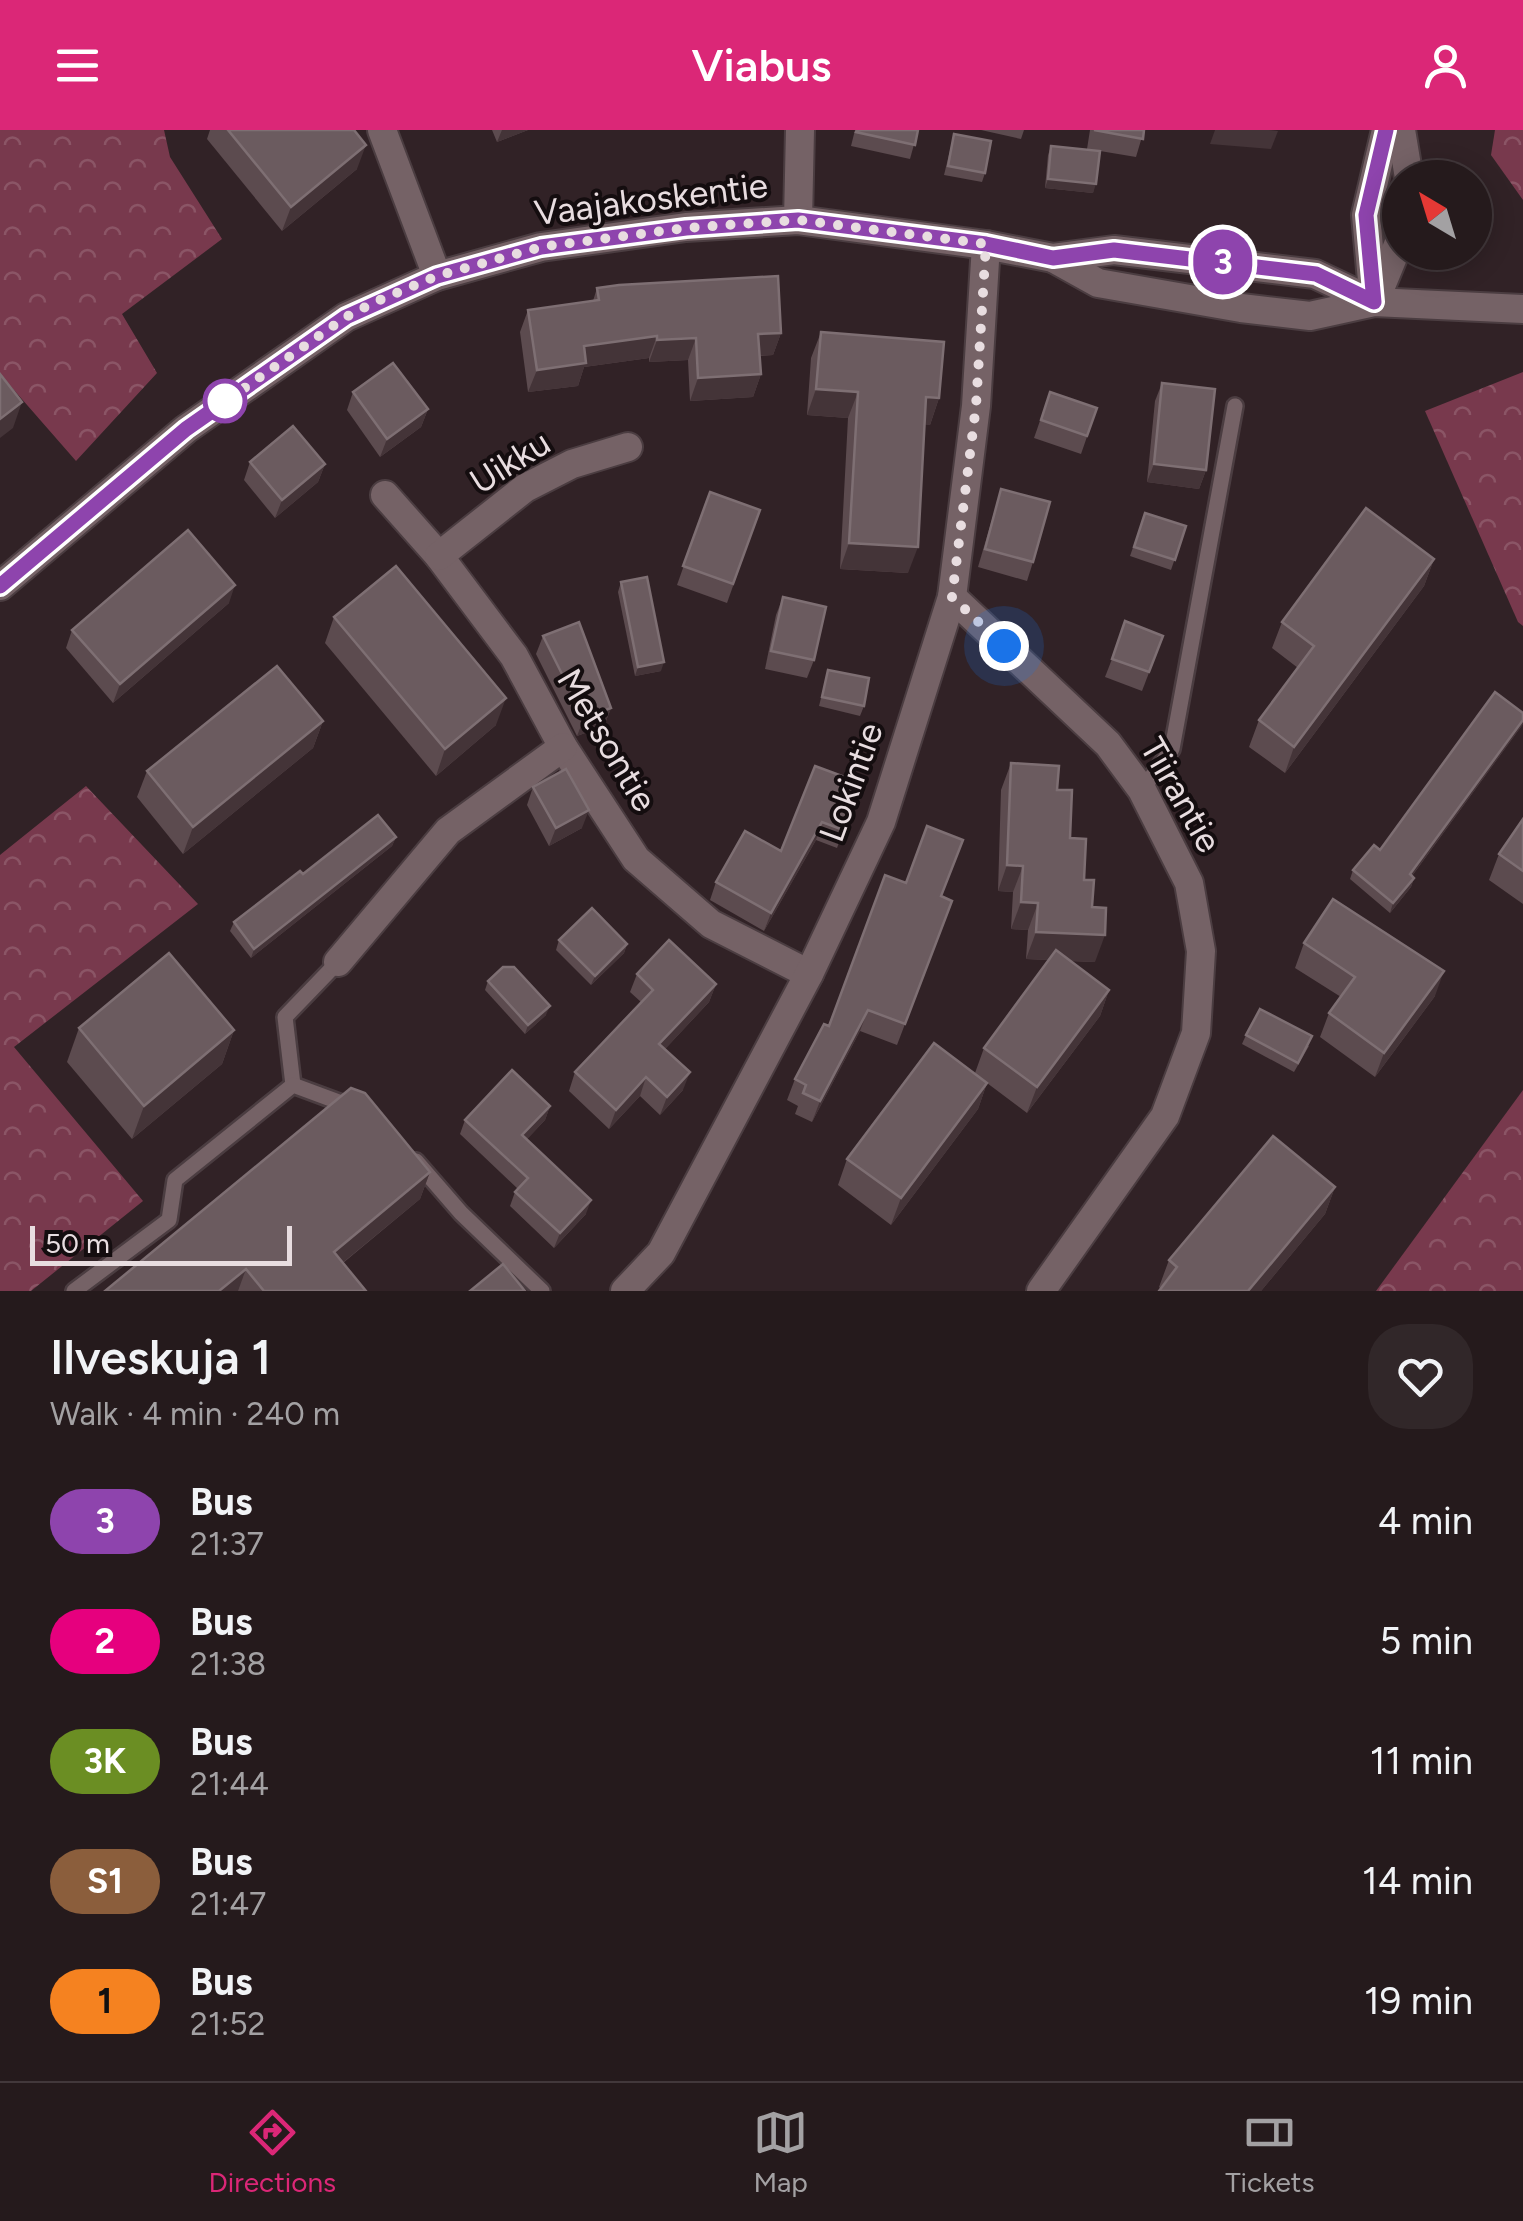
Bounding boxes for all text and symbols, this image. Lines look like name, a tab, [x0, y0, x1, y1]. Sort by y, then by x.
icon: menu	[50, 38, 105, 93]
text: Viabus	[692, 38, 831, 92]
icon: person	[1418, 38, 1473, 93]
north arrow	[1382, 160, 1492, 270]
map controls	[1382, 160, 1492, 270]
street label: Vaajakoskentie	[532, 164, 770, 234]
line badge: 3	[1190, 230, 1256, 294]
text: 3	[1213, 241, 1233, 283]
unlabelled marker	[204, 380, 246, 422]
street label: Uikku	[462, 421, 558, 503]
your location	[979, 621, 1029, 671]
street label: Metsontie	[548, 661, 666, 819]
street label: Lokintie	[810, 717, 892, 847]
street label: Tiirantie	[1132, 730, 1230, 860]
scale bar	[30, 1221, 292, 1266]
text: 50 m	[45, 1226, 110, 1260]
button: heart	[1368, 1324, 1473, 1429]
text: Ilveskuja 1	[50, 1328, 271, 1386]
text: Walk · 4 min · 240 m	[50, 1395, 340, 1433]
text: Bus	[190, 1479, 253, 1525]
text: 4 min	[1378, 1498, 1473, 1544]
text: 3	[95, 1500, 115, 1542]
text: 21:37	[190, 1525, 264, 1563]
text: Bus	[190, 1599, 253, 1645]
text: 5 min	[1379, 1618, 1473, 1664]
text: 2	[95, 1620, 115, 1662]
text: 21:38	[190, 1645, 266, 1683]
text: Bus	[190, 1719, 253, 1765]
text: 11 min	[1370, 1738, 1473, 1784]
text: 3K	[84, 1740, 126, 1782]
text: 21:44	[190, 1765, 269, 1803]
text: Bus	[190, 1839, 253, 1885]
text: 14 min	[1362, 1858, 1473, 1904]
text: S1	[87, 1860, 123, 1902]
text: 21:47	[190, 1885, 266, 1923]
text: Bus	[190, 1959, 253, 2005]
text: 19 min	[1364, 1978, 1473, 2024]
text: 1	[98, 1980, 112, 2022]
text: 21:52	[190, 2005, 266, 2043]
tab: Directions	[209, 2105, 336, 2199]
tab: Map	[753, 2105, 808, 2199]
tab: Tickets	[1225, 2105, 1314, 2199]

